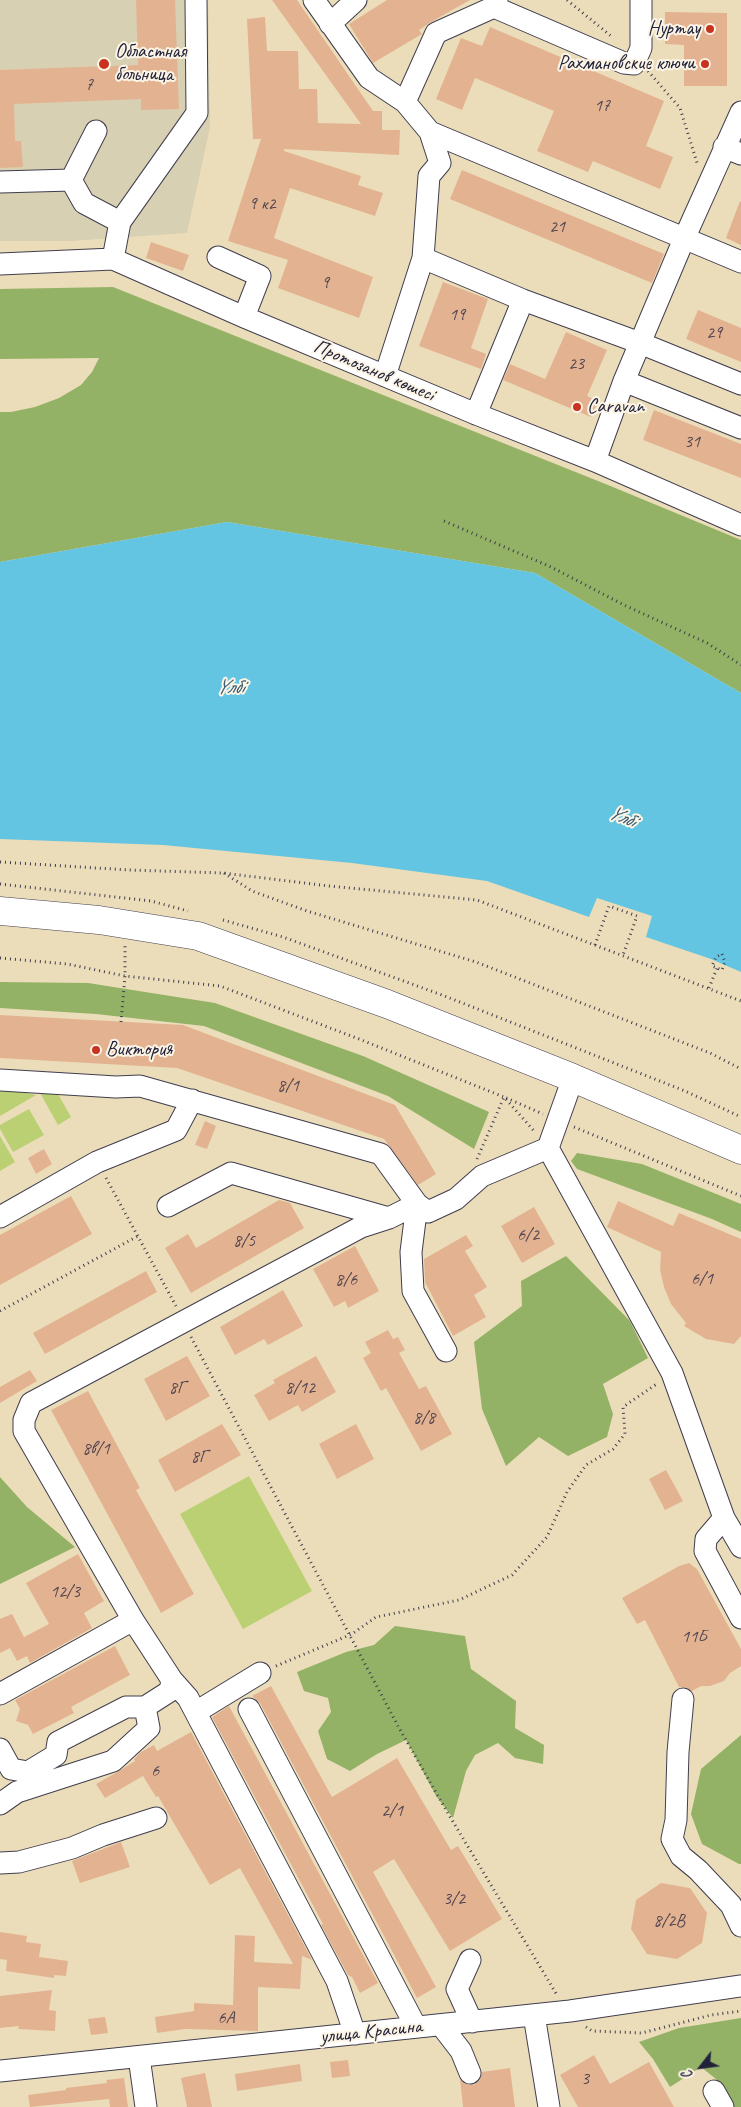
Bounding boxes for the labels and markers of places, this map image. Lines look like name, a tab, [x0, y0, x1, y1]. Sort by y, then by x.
place label: Нуртау	[648, 17, 700, 41]
marker: Нуртау	[704, 23, 716, 35]
place label: Областная больница	[115, 40, 186, 87]
place label: Рахмановские ключи	[558, 52, 695, 76]
marker: Областная больница	[97, 57, 111, 71]
marker: Рахмановские ключи	[699, 58, 711, 70]
place label: Caravan	[587, 395, 644, 419]
marker: Caravan	[571, 401, 583, 413]
place label: Виктория	[106, 1038, 172, 1062]
marker: Виктория	[90, 1044, 102, 1056]

